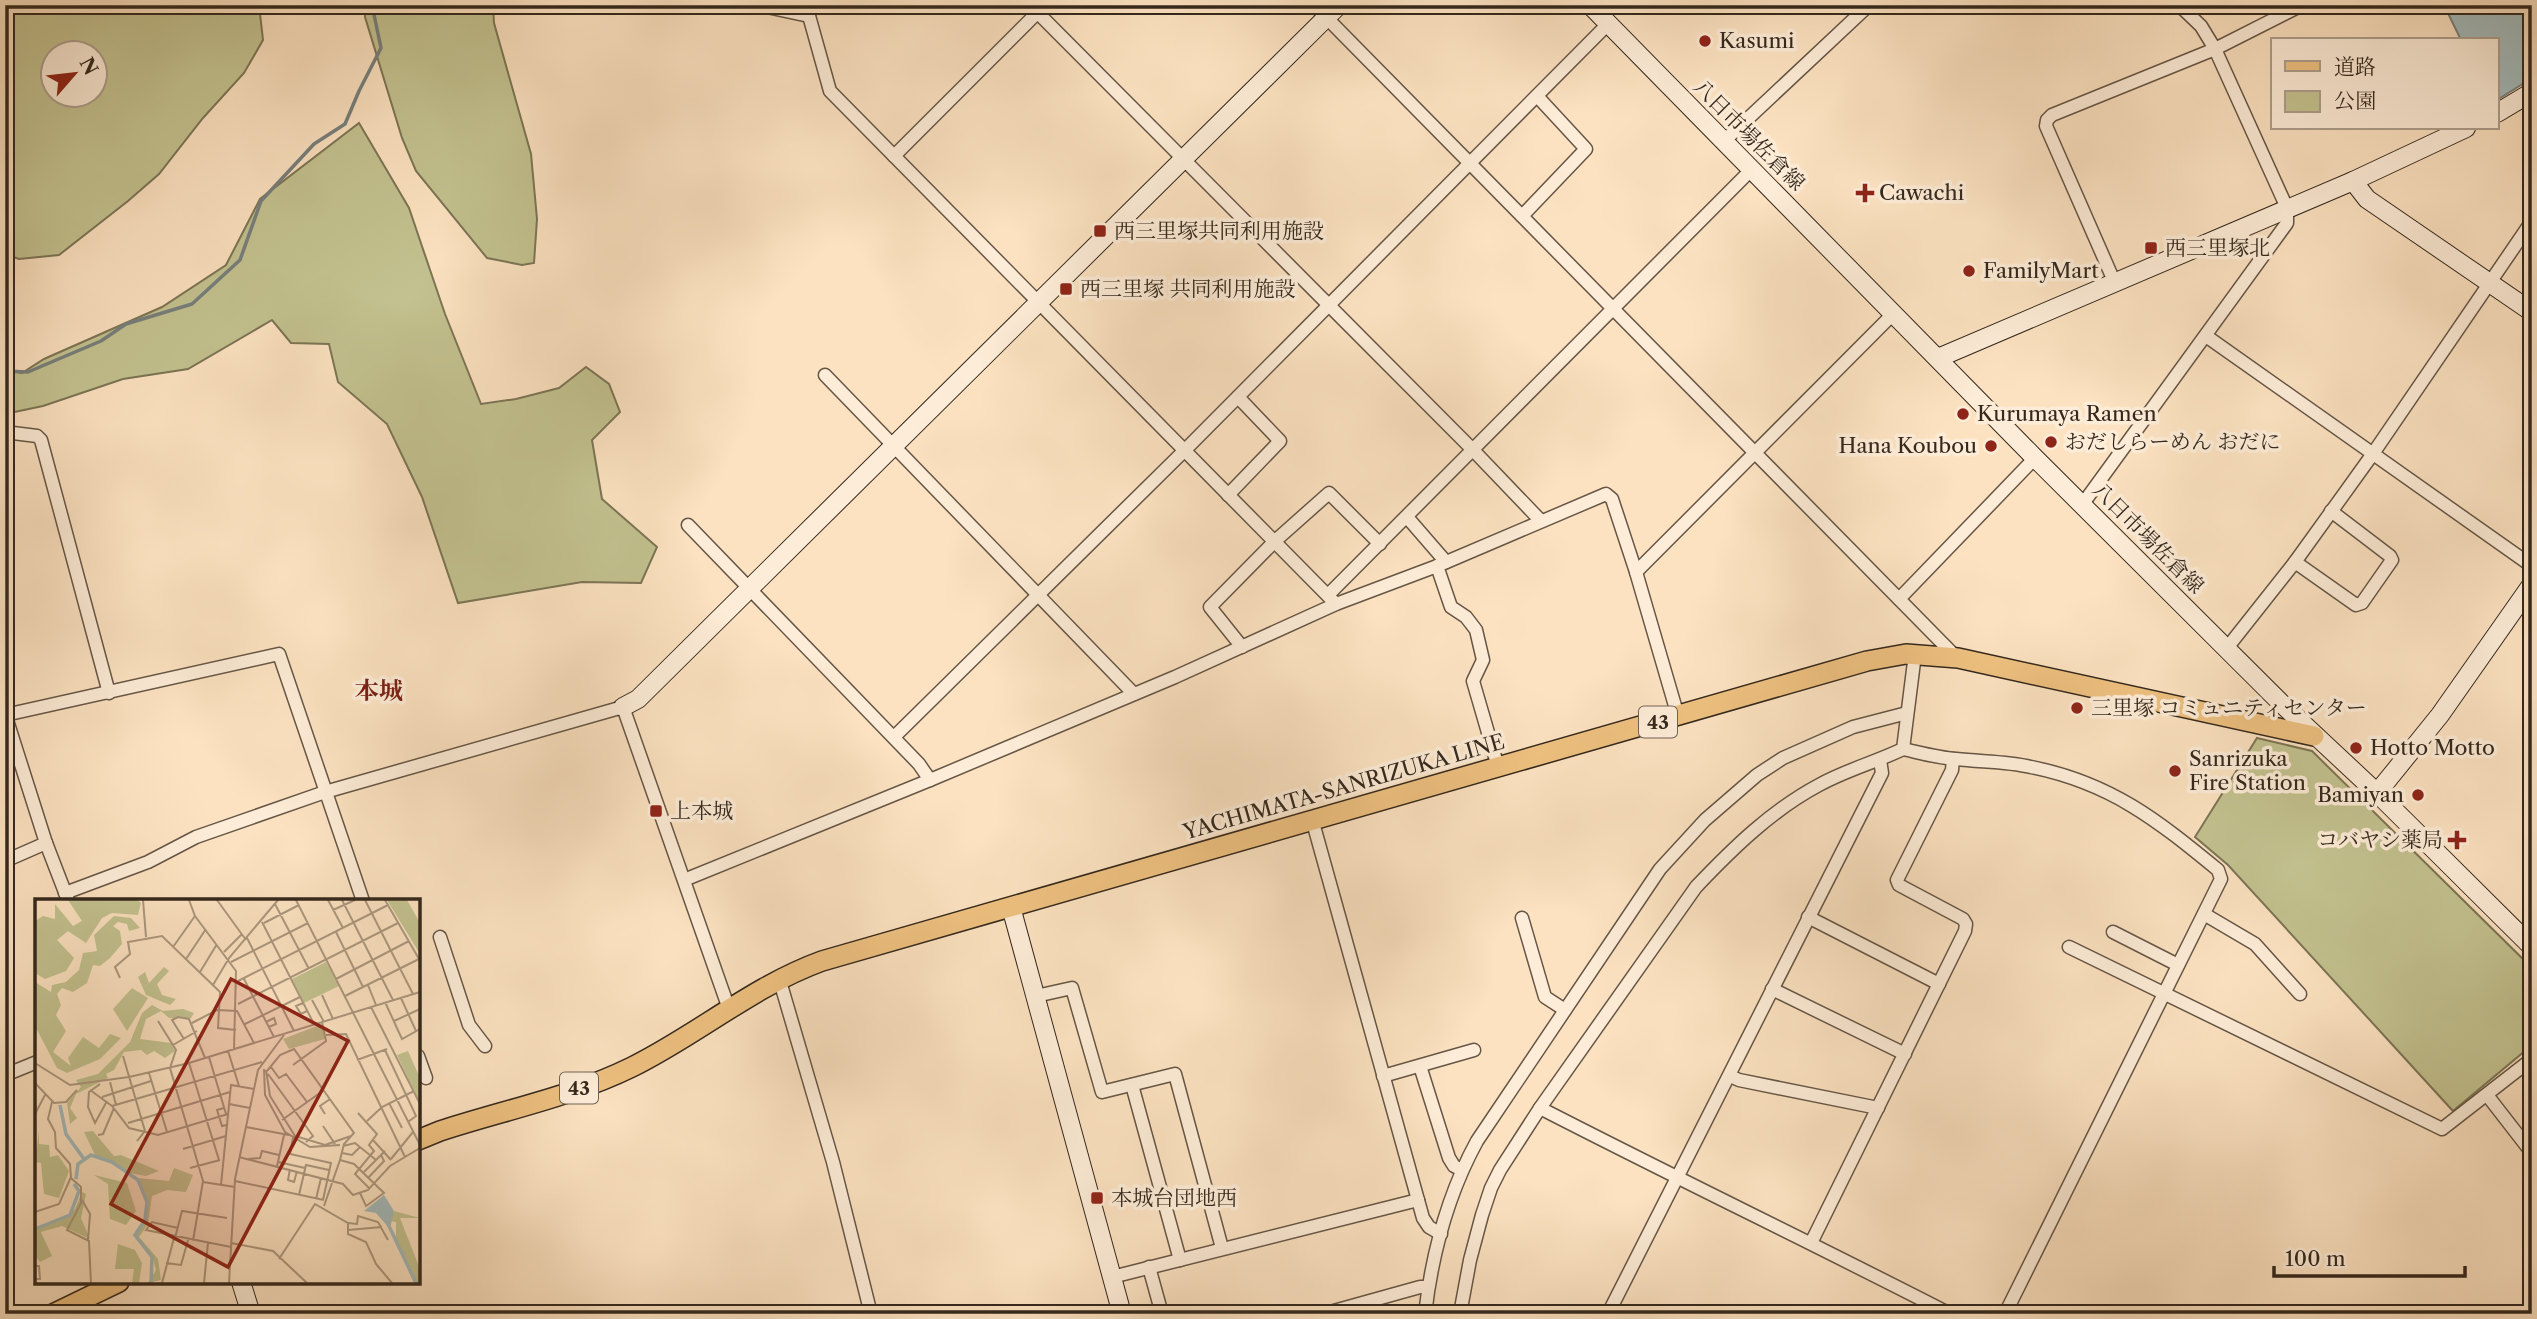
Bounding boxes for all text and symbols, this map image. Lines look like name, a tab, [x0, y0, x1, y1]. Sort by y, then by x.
place label: Kasumi	[1719, 28, 1794, 53]
marker: Kasumi	[1697, 33, 1713, 49]
north arrow	[38, 38, 108, 108]
legend	[2271, 38, 2498, 130]
text: N	[75, 54, 103, 79]
text: 道路	[2334, 54, 2376, 79]
street label: 八日市場佐倉線	[1689, 74, 1810, 195]
text: 公園	[2334, 88, 2376, 113]
place label: Cawachi	[1879, 180, 1964, 205]
marker: Cawachi	[1857, 185, 1873, 201]
place label: 西三里塚共同利用施設	[1114, 218, 1324, 243]
marker: 西三里塚共同利用施設	[1092, 223, 1108, 239]
place label: 西三里塚北	[2165, 235, 2270, 260]
marker: 西三里塚北	[2143, 240, 2159, 256]
place label: FamilyMart	[1983, 258, 2099, 283]
marker: FamilyMart	[1961, 263, 1977, 279]
place label: 西三里塚 共同利用施設	[1080, 276, 1296, 301]
marker: 西三里塚 共同利用施設	[1058, 281, 1074, 297]
place label: Kurumaya Ramen	[1977, 401, 2157, 426]
marker: Kurumaya Ramen	[1955, 406, 1971, 422]
place label: おだしらーめん おだに	[2065, 429, 2281, 454]
place label: Hana Koubou	[1839, 433, 1977, 458]
marker: おだしらーめん おだに	[2043, 434, 2059, 450]
marker: Hana Koubou	[1983, 438, 1999, 454]
street label: 八日市場佐倉線	[2088, 477, 2209, 598]
district label: 本城	[355, 676, 403, 705]
place label: 三里塚 コミュニティセンター	[2091, 695, 2367, 720]
marker: 三里塚 コミュニティセンター	[2069, 700, 2085, 716]
road number: 43	[1639, 706, 1677, 737]
street label: YACHIMATA-SANRIZUKA LINE	[1179, 729, 1508, 845]
place label: Hotto Motto	[2370, 735, 2495, 760]
marker: Hotto Motto	[2348, 740, 2364, 756]
place label: Sanrizuka Fire Station	[2189, 746, 2306, 795]
marker: Sanrizuka Fire Station	[2167, 763, 2183, 779]
place label: Bamiyan	[2317, 782, 2404, 807]
marker: Bamiyan	[2410, 787, 2426, 803]
place label: 上本城	[670, 798, 733, 823]
marker: 上本城	[648, 803, 664, 819]
place label: コバヤシ薬局	[2317, 827, 2443, 852]
marker: コバヤシ薬局	[2449, 832, 2465, 848]
inset map	[35, 899, 420, 1284]
road number: 43	[560, 1072, 598, 1104]
place label: 本城台団地西	[1111, 1185, 1237, 1210]
marker: 本城台団地西	[1089, 1190, 1105, 1206]
scale bar	[2274, 1235, 2465, 1279]
text: 100 m	[2285, 1246, 2346, 1271]

